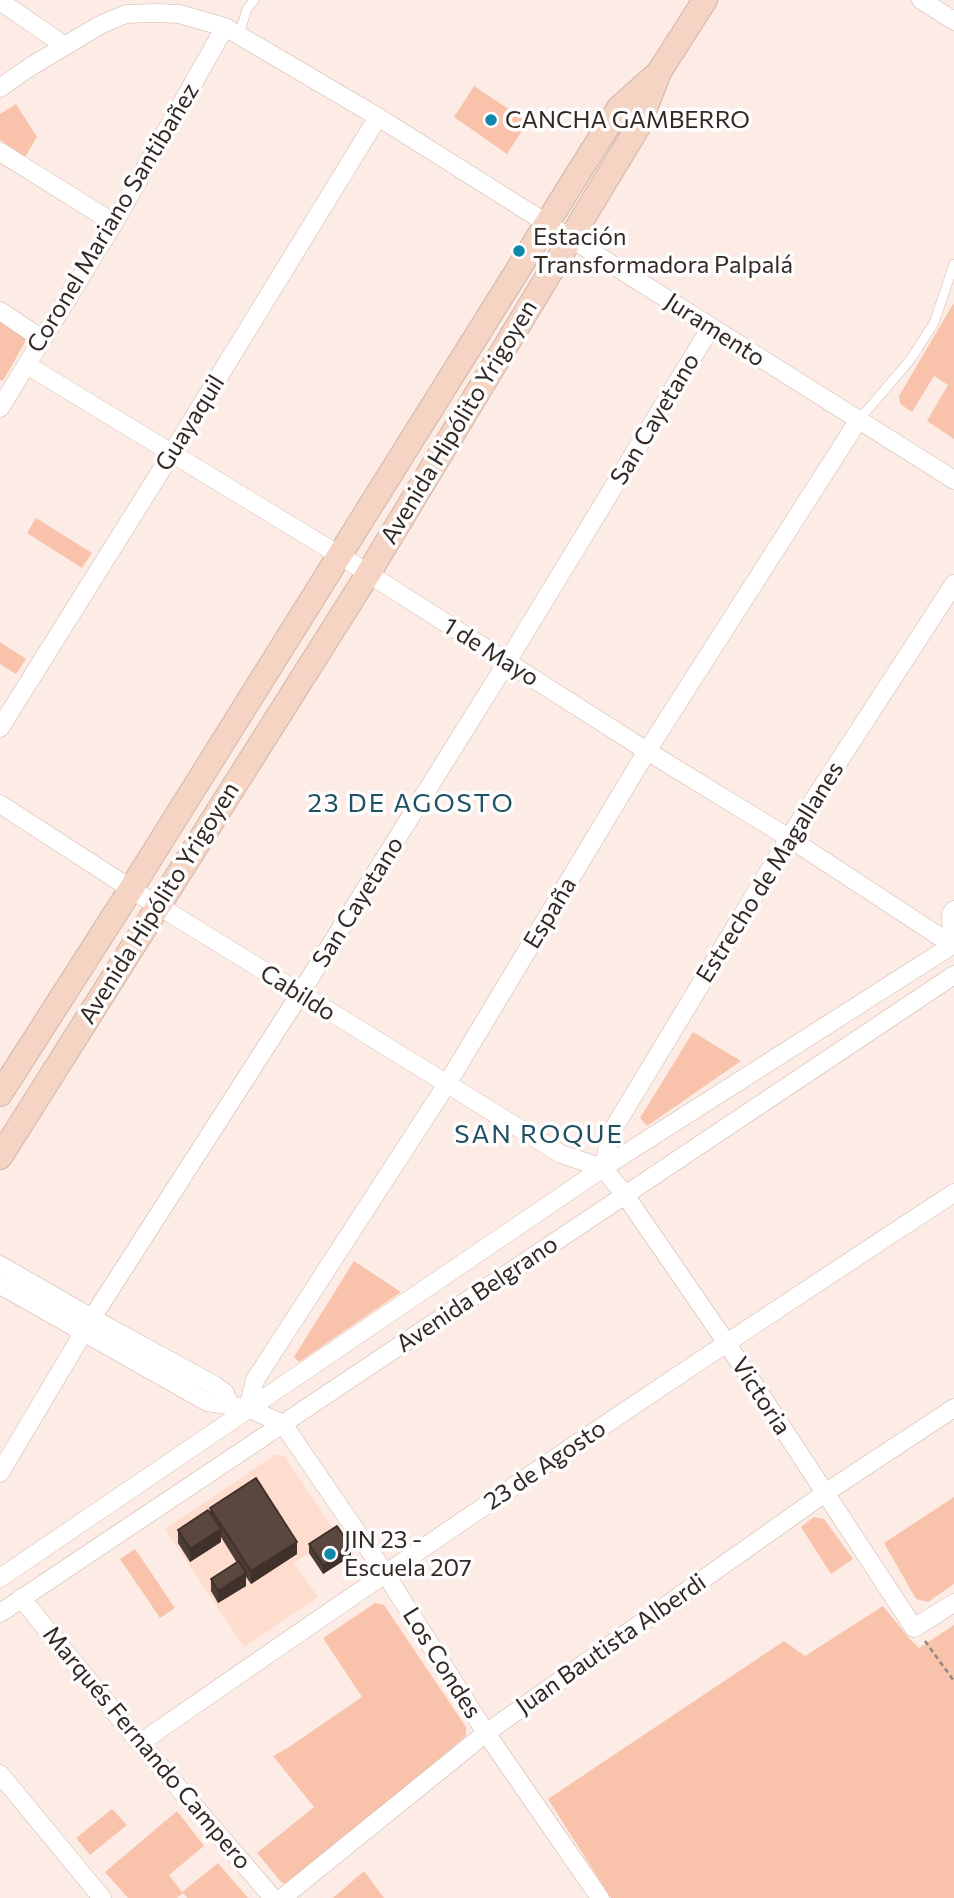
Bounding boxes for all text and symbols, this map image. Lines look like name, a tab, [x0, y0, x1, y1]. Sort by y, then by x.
street label: Coronel Mariano Santibañez	[21, 78, 205, 358]
place label: CANCHA GAMBERRO	[505, 106, 750, 134]
marker: CANCHA GAMBERRO	[483, 112, 499, 128]
place label: Estación Transformadora Palpalá	[533, 223, 793, 279]
marker: Estación Transformadora Palpalá	[511, 243, 527, 259]
street label: Juramento	[660, 287, 770, 373]
street label: Avenida Hipólito Yrigoyen	[375, 295, 543, 549]
street label: San Cayetano	[604, 348, 706, 490]
street label: Guayaquil	[149, 370, 231, 476]
street label: 1 de Mayo	[438, 611, 544, 693]
street label: Estrecho de Magallanes	[690, 756, 850, 988]
street label: Avenida Hipólito Yrigoyen	[73, 777, 245, 1029]
district label: 23 DE AGOSTO	[309, 787, 513, 819]
street label: San Cayetano	[306, 831, 410, 973]
street label: España	[518, 872, 582, 954]
street label: Cabildo	[255, 959, 341, 1027]
district label: SAN ROQUE	[455, 1118, 623, 1150]
street label: Avenida Belgrano	[391, 1229, 563, 1359]
street label: Victoria	[725, 1352, 797, 1440]
street label: 23 de Agosto	[479, 1414, 611, 1516]
place label: JIN 23 - Escuela 207	[344, 1526, 472, 1582]
marker: JIN 23 - Escuela 207	[322, 1546, 338, 1562]
street label: Juan Bautista Alberdi	[510, 1568, 712, 1720]
street label: Los Condes	[397, 1602, 487, 1724]
street label: Marqués Fernando Campero	[37, 1620, 257, 1876]

